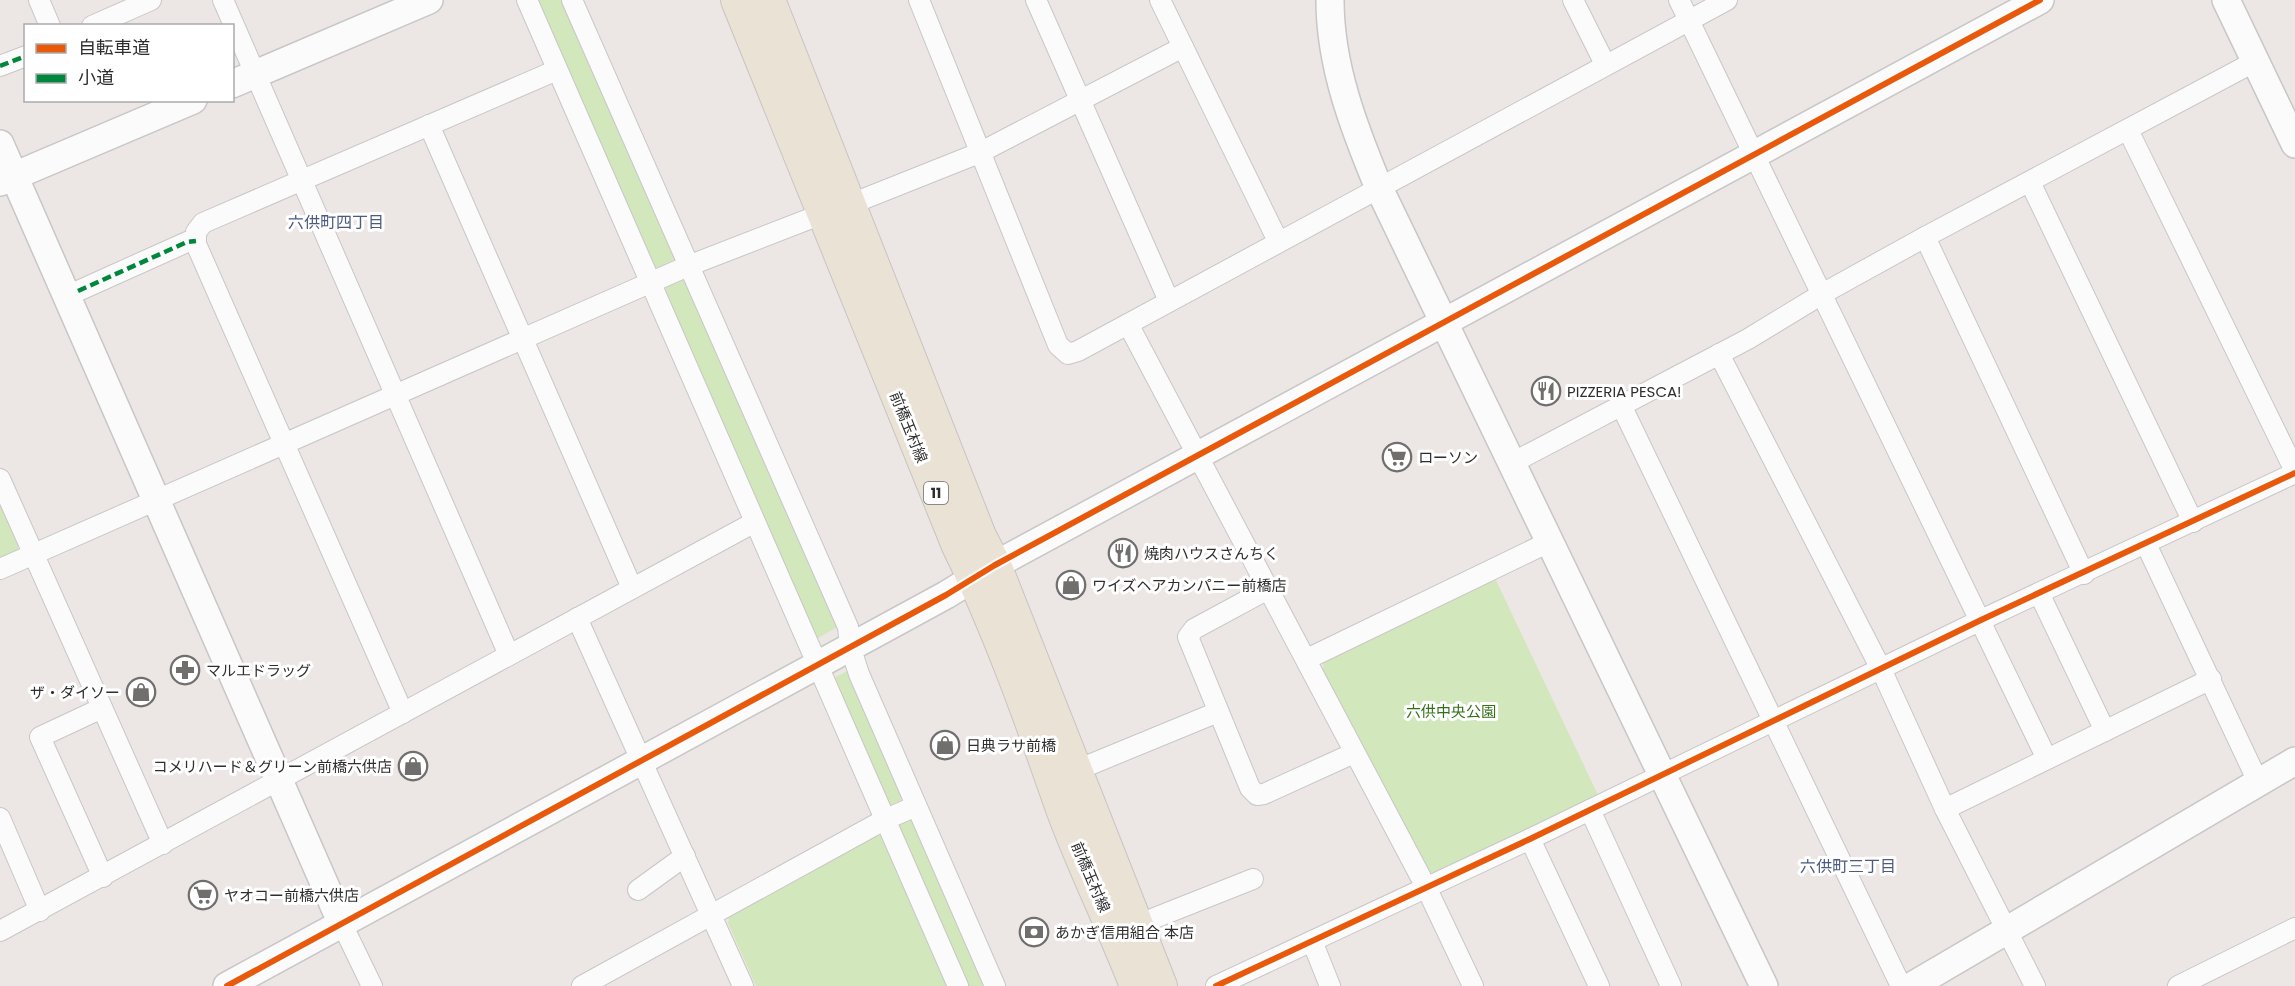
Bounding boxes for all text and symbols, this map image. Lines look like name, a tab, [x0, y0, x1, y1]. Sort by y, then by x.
legend	[24, 24, 234, 102]
text: 自転車道	[78, 35, 150, 60]
text: 小道	[78, 65, 114, 90]
district label: 六供町四丁目	[288, 211, 384, 234]
restaurant icon: PIZZERIA PESCA!	[1530, 375, 1562, 407]
place label: PIZZERIA PESCA!	[1567, 381, 1682, 402]
street label: 前橋玉村線	[885, 388, 933, 466]
supermarket icon: ローソン	[1381, 441, 1413, 473]
place label: ローソン	[1418, 447, 1478, 468]
road number: 11	[924, 482, 948, 504]
restaurant icon: 焼肉ハウスさんちく	[1107, 537, 1139, 569]
place label: 焼肉ハウスさんちく	[1144, 543, 1279, 564]
shop icon: ワイズヘアカンパニー前橋店	[1055, 569, 1087, 601]
place label: ワイズヘアカンパニー前橋店	[1092, 575, 1287, 596]
pharmacy icon: マルエドラッグ	[169, 654, 201, 686]
place label: マルエドラッグ	[206, 660, 311, 681]
shop icon: ザ・ダイソー	[125, 676, 157, 708]
place label: ザ・ダイソー	[30, 682, 120, 703]
park label: 六供中央公園	[1406, 701, 1496, 722]
shop icon: 日典ラサ前橋	[929, 729, 961, 761]
place label: 日典ラサ前橋	[966, 735, 1056, 756]
shop icon: コメリハード＆グリーン前橋六供店	[397, 750, 429, 782]
place label: コメリハード＆グリーン前橋六供店	[153, 756, 392, 777]
street label: 前橋玉村線	[1067, 838, 1115, 916]
district label: 六供町三丁目	[1800, 855, 1896, 878]
supermarket icon: ヤオコー前橋六供店	[187, 879, 219, 911]
place label: ヤオコー前橋六供店	[224, 885, 359, 906]
bank icon: あかぎ信用組合 本店	[1018, 916, 1050, 948]
place label: あかぎ信用組合 本店	[1055, 922, 1194, 943]

